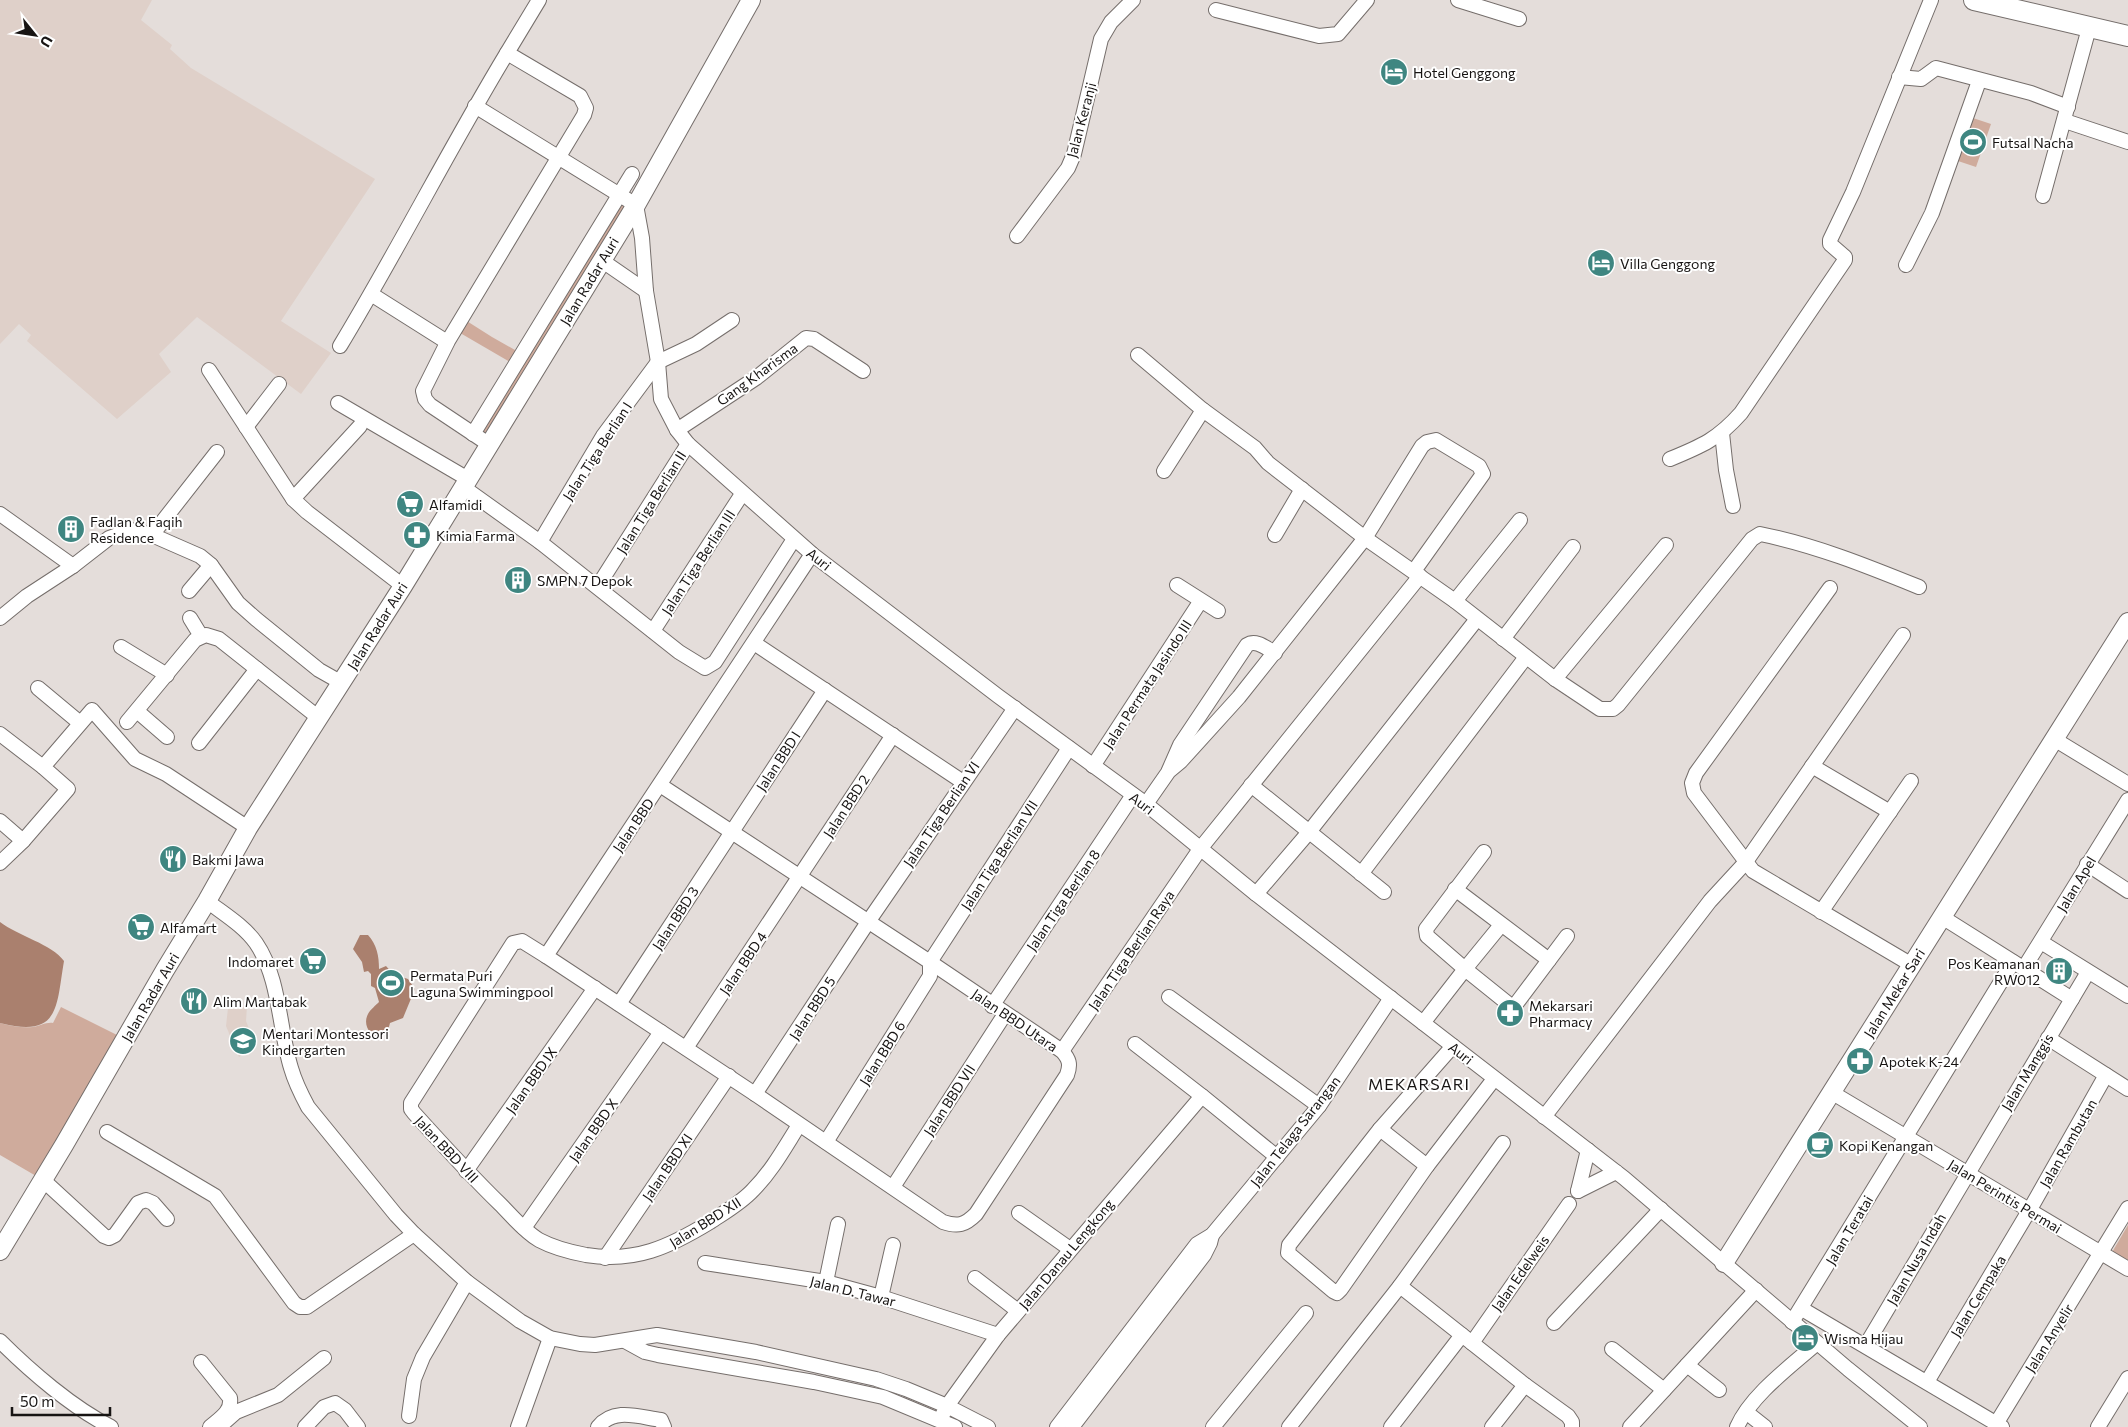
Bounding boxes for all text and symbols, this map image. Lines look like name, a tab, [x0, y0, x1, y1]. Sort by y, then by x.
north arrow	[10, 10, 60, 60]
text: U	[37, 33, 57, 50]
hotel icon: Hotel Genggong	[1379, 57, 1409, 87]
place label: Hotel Genggong	[1413, 64, 1516, 81]
street label: Jalan Keranji	[1063, 80, 1099, 160]
sports icon: Futsal Nacha	[1958, 127, 1988, 157]
place label: Futsal Nacha	[1992, 134, 2073, 151]
street label: Jalan Radar Auri	[556, 234, 622, 328]
hotel icon: Villa Genggong	[1586, 248, 1616, 278]
place label: Villa Genggong	[1620, 255, 1715, 272]
street label: Gang Kharisma	[713, 339, 801, 409]
street label: Jalan Tiga Berlian I	[559, 399, 635, 503]
street label: Jalan Tiga Berlian II	[613, 447, 689, 557]
supermarket icon: Alfamidi	[395, 489, 425, 519]
place label: Alfamidi	[429, 496, 482, 513]
street label: Jalan Tiga Berlian III	[658, 506, 738, 618]
place label: Fadlan & Faqih Residence	[90, 513, 183, 546]
building icon: Fadlan & Faqih Residence	[56, 514, 86, 544]
pharmacy icon: Kimia Farma	[402, 520, 432, 550]
place label: Kimia Farma	[436, 527, 515, 544]
street label: Auri	[803, 544, 835, 574]
building icon: SMPN 7 Depok	[503, 565, 533, 595]
place label: SMPN 7 Depok	[537, 572, 633, 589]
street label: Jalan Radar Auri	[343, 579, 411, 673]
street label: Jalan Permata Jasindo III	[1099, 616, 1195, 752]
street label: Jalan BBD I	[752, 728, 804, 794]
street label: Jalan Tiga Berlian VI	[899, 758, 983, 870]
street label: Jalan BBD 2	[819, 771, 873, 841]
street label: Auri	[1126, 788, 1158, 818]
street label: Jalan BBD	[609, 795, 657, 855]
street label: Jalan Tiga Berlian VII	[957, 797, 1041, 913]
restaurant icon: Bakmi Jawa	[158, 844, 188, 874]
street label: Jalan Tiga Berlian 8	[1023, 846, 1103, 954]
place label: Bakmi Jawa	[192, 851, 264, 868]
street label: Jalan Apel	[2053, 853, 2099, 915]
street label: Jalan BBD 3	[648, 883, 702, 953]
street label: Jalan Tiga Berlian Raya	[1084, 887, 1178, 1013]
supermarket icon: Alfamart	[126, 912, 156, 942]
place label: Alfamart	[160, 919, 217, 936]
street label: Jalan BBD 4	[716, 928, 771, 998]
street label: Jalan Mekar Sari	[1860, 945, 1928, 1041]
supermarket icon: Indomaret	[298, 946, 328, 976]
street label: Jalan Radar Auri	[118, 950, 182, 1044]
place label: Indomaret	[228, 953, 294, 970]
place label: Pos Keamanan RW012	[1948, 955, 2040, 988]
building icon: Pos Keamanan RW012	[2044, 956, 2074, 986]
place label: Permata Puri Laguna Swimmingpool	[410, 967, 554, 1000]
sports icon: Permata Puri Laguna Swimmingpool	[376, 968, 406, 998]
street label: Jalan BBD 5	[785, 973, 839, 1043]
street label: Jalan BBD Utara	[969, 985, 1061, 1055]
restaurant icon: Alim Martabak	[179, 986, 209, 1016]
place label: Alim Martabak	[213, 993, 308, 1010]
place label: Mekarsari Pharmacy	[1529, 997, 1593, 1030]
pharmacy icon: Mekarsari Pharmacy	[1495, 998, 1525, 1028]
street label: Jalan BBD 6	[856, 1018, 908, 1088]
place label: Mentari Montessori Kindergarten	[262, 1025, 389, 1058]
school or university icon: Mentari Montessori Kindergarten	[228, 1026, 258, 1056]
street label: Jalan Manggis	[1997, 1030, 2057, 1114]
street label: Auri	[1445, 1038, 1477, 1068]
street label: Jalan BBD IX	[502, 1043, 560, 1117]
pharmacy icon: Apotek K-24	[1845, 1046, 1875, 1076]
place label: Apotek K-24	[1879, 1053, 1960, 1070]
street label: Jalan BBD VII	[920, 1061, 978, 1139]
street label: Jalan Telaga Sarangan	[1246, 1072, 1344, 1190]
district label: MEKARSARI	[1368, 1074, 1470, 1093]
street label: Jalan BBD X	[565, 1095, 621, 1165]
street label: Jalan Rambutan	[2036, 1096, 2100, 1190]
street label: Jalan BBD VIII	[412, 1112, 482, 1186]
street label: Jalan BBD XI	[638, 1130, 696, 1204]
cafe icon: Kopi Kenangan	[1805, 1130, 1835, 1160]
place label: Kopi Kenangan	[1839, 1137, 1933, 1154]
street label: Jalan Perintis Permai	[1945, 1155, 2065, 1237]
street label: Jalan Teratai	[1822, 1192, 1876, 1268]
street label: Jalan BBD XII	[666, 1193, 744, 1251]
street label: Jalan Danau Lengkong	[1015, 1195, 1117, 1313]
street label: Jalan Nusa Indah	[1883, 1210, 1949, 1308]
street label: Jalan Edelweis	[1488, 1232, 1552, 1314]
street label: Jalan Cempaka	[1947, 1252, 2009, 1340]
street label: Jalan D. Tawar	[808, 1272, 898, 1310]
street label: Jalan Anyelir	[2021, 1300, 2077, 1375]
hotel icon: Wisma Hijau	[1790, 1323, 1820, 1353]
place label: Wisma Hijau	[1824, 1330, 1903, 1347]
scale bar	[12, 1384, 110, 1416]
text: 50 m	[20, 1392, 54, 1410]

